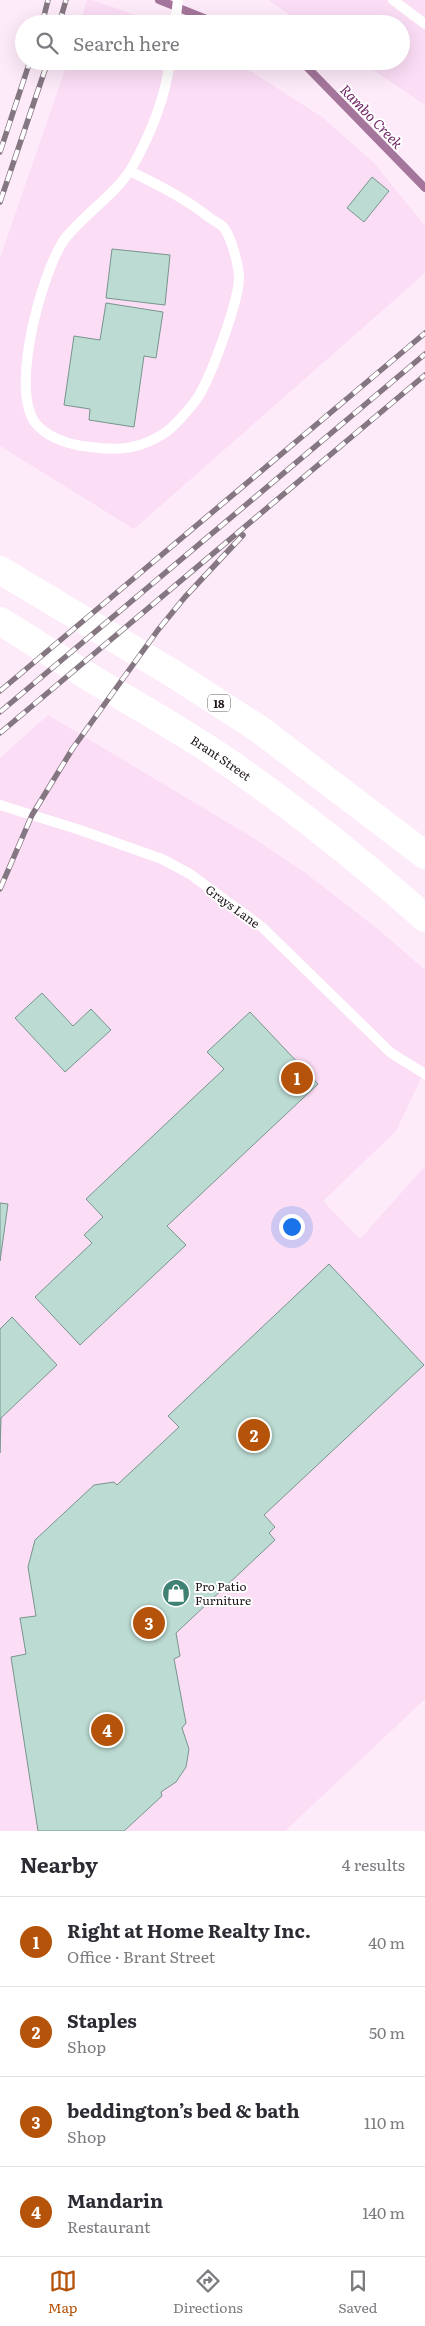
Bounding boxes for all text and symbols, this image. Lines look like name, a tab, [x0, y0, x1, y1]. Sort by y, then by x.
search box	[15, 15, 410, 70]
icon: search	[33, 29, 61, 57]
text: Search here	[73, 29, 180, 57]
water label: Rambo Creek	[336, 79, 408, 153]
road number: 18	[208, 694, 230, 711]
street label: Brant Street	[187, 731, 255, 785]
street label: Grays Lane	[202, 880, 264, 932]
pin: 1	[281, 1059, 313, 1097]
your location	[279, 1214, 305, 1240]
pin: 2	[238, 1416, 270, 1454]
place label: Pro Patio Furniture	[195, 1577, 251, 1609]
shop icon: Pro Patio Furniture	[161, 1578, 191, 1608]
pin: 3	[133, 1604, 165, 1642]
pin: 4	[91, 1711, 123, 1749]
text: Nearby	[20, 1848, 98, 1879]
text: 4 results	[342, 1852, 405, 1876]
text: Right at Home Realty Inc.	[67, 1916, 311, 1944]
text: 1	[33, 1930, 39, 1954]
text: 40 m	[368, 1930, 405, 1954]
text: Office · Brant Street	[67, 1944, 215, 1968]
text: Staples	[67, 2006, 137, 2034]
text: 2	[32, 2020, 40, 2044]
text: 50 m	[369, 2020, 405, 2044]
text: Shop	[67, 2034, 106, 2058]
text: beddington’s bed & bath	[67, 2096, 300, 2124]
text: 3	[32, 2110, 40, 2134]
text: 110 m	[364, 2110, 405, 2134]
text: Shop	[67, 2124, 106, 2148]
text: Mandarin	[67, 2186, 163, 2214]
text: 4	[31, 2200, 41, 2224]
text: 140 m	[362, 2200, 405, 2224]
text: Restaurant	[67, 2214, 151, 2238]
tab: Map	[48, 2267, 78, 2317]
tab: Directions	[173, 2267, 243, 2317]
tab: Saved	[338, 2267, 377, 2317]

